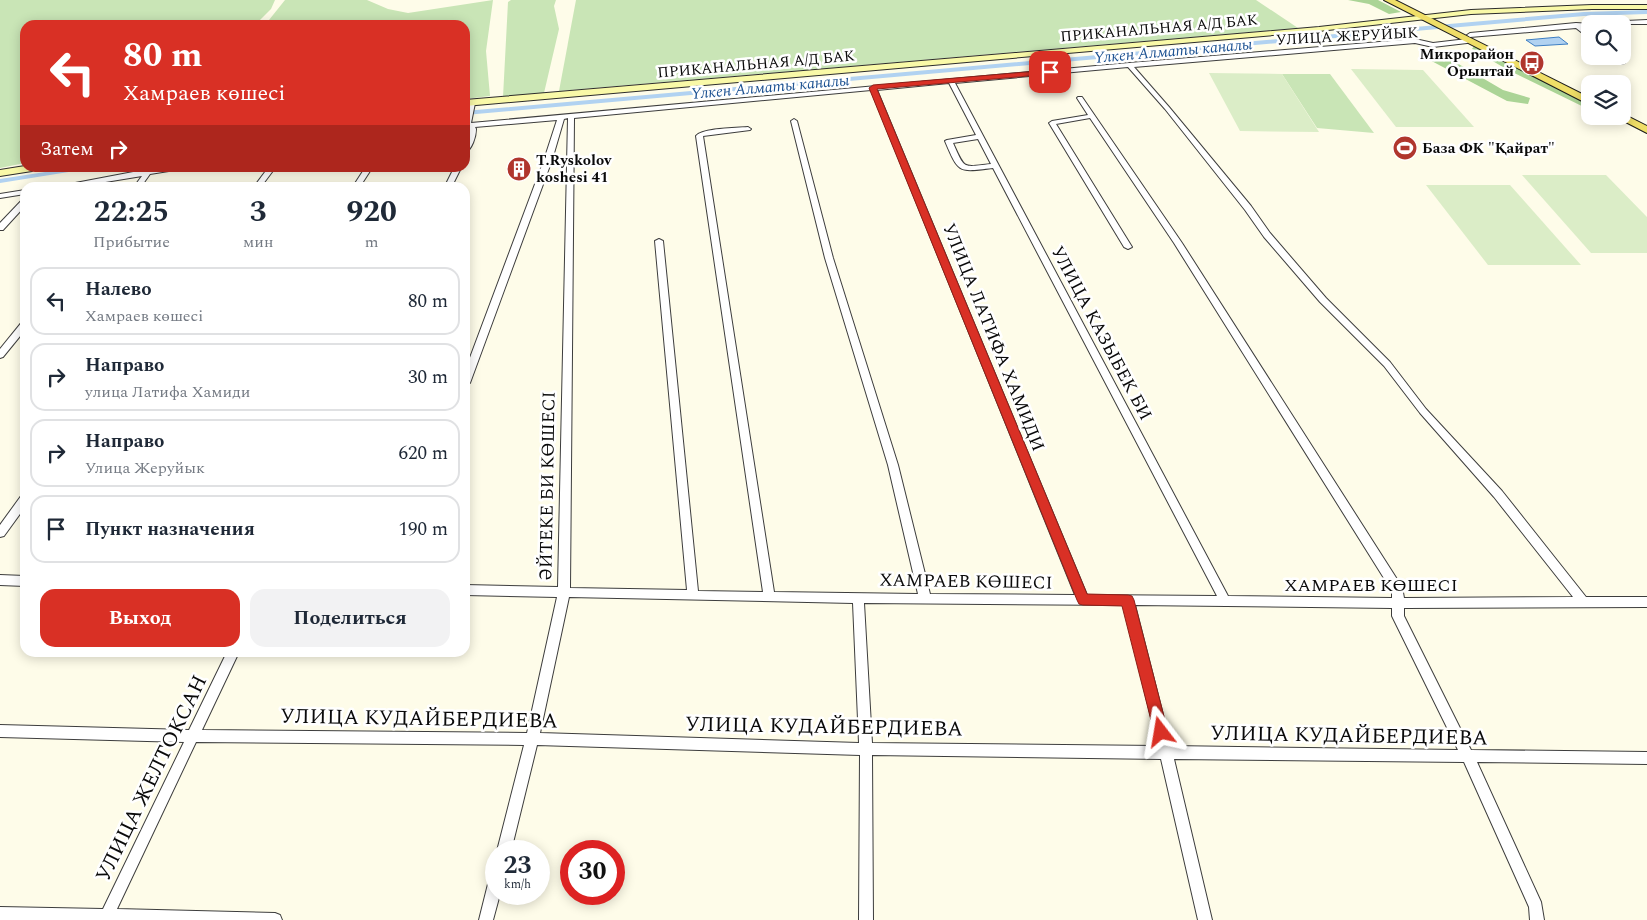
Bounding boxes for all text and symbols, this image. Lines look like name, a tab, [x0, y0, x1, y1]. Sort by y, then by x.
street label: ПРИКАНАЛЬНАЯ А/Д БАК	[1059, 8, 1259, 49]
map controls	[1581, 15, 1631, 125]
button: search	[1581, 15, 1631, 65]
street label: УЛИЦА ЖЕРУЙЫК	[1275, 21, 1419, 52]
text: 80 m	[123, 29, 203, 82]
water label: Үлкен Алматы каналы	[1093, 32, 1254, 70]
icon: left	[40, 40, 105, 105]
place label: Микрорайон Орынтай	[1419, 43, 1514, 83]
street label: ПРИКАНАЛЬНАЯ А/Д БАК	[656, 44, 856, 85]
bus stop icon: Микрорайон Орынтай	[1519, 50, 1545, 76]
pin	[1029, 51, 1071, 93]
icon: arrive	[1036, 58, 1064, 86]
water label: Үлкен Алматы каналы	[690, 68, 851, 106]
button: layers	[1581, 75, 1631, 125]
text: Хамраев көшесі	[123, 77, 285, 110]
text: Затем	[40, 135, 94, 164]
icon: right	[104, 135, 132, 163]
sports icon: База ФК "Қайрат"	[1392, 135, 1418, 161]
place label: База ФК "Қайрат"	[1422, 137, 1555, 160]
place label: T.Ryskolov koshesi 41	[536, 149, 612, 189]
building icon: T.Ryskolov koshesi 41	[506, 156, 532, 182]
text: 22:25	[94, 189, 169, 235]
text: 3	[250, 189, 267, 235]
text: 920	[346, 189, 397, 235]
street label: УЛИЦА ЛАТИФА ХАМИДИ	[935, 219, 1052, 455]
text: Прибытие	[93, 230, 170, 254]
text: мин	[243, 230, 273, 254]
text: m	[365, 230, 379, 254]
street label: УЛИЦА КАЗЫБЕК БИ	[1044, 241, 1159, 425]
text: Налево	[85, 275, 152, 304]
icon: left	[42, 287, 70, 315]
text: 80 m	[408, 287, 448, 316]
text: Хамраев көшесі	[85, 304, 203, 328]
text: Направо	[85, 351, 164, 380]
icon: right	[42, 363, 70, 391]
text: 30 m	[408, 363, 448, 392]
text: улица Латифа Хамиди	[85, 380, 251, 404]
street label: ӘЙТЕКЕ БИ КӨШЕСІ	[532, 391, 563, 581]
text: Направо	[85, 427, 164, 456]
icon: right	[42, 439, 70, 467]
text: 620 m	[398, 439, 448, 468]
text: Улица Жеруйык	[85, 456, 205, 480]
icon: arrive	[42, 515, 70, 543]
text: Пункт назначения	[85, 515, 255, 544]
text: 190 m	[398, 515, 448, 544]
street label: ХАМРАЕВ КӨШЕСІ	[879, 566, 1053, 597]
street label: ХАМРАЕВ КӨШЕСІ	[1284, 572, 1458, 599]
button: Выход	[40, 589, 240, 647]
button: Поделиться	[250, 589, 450, 647]
street label: УЛИЦА ЖЕЛТОКСАН	[88, 669, 216, 887]
street label: УЛИЦА КУДАЙБЕРДИЕВА	[280, 701, 558, 737]
position arrow	[1134, 705, 1186, 757]
street label: УЛИЦА КУДАЙБЕРДИЕВА	[685, 709, 963, 745]
street label: УЛИЦА КУДАЙБЕРДИЕВА	[1210, 718, 1488, 754]
speed limit sign: 30	[560, 840, 625, 905]
text: 23	[503, 847, 532, 885]
text: km/h	[504, 875, 531, 894]

